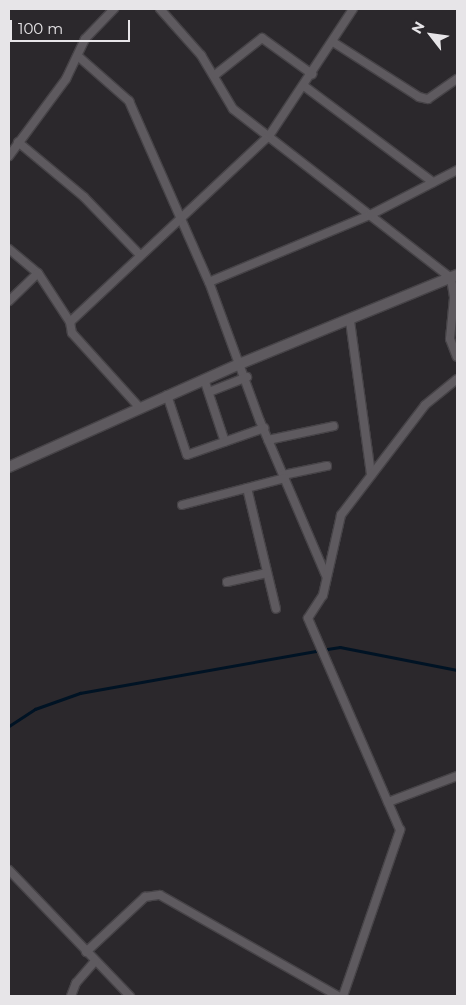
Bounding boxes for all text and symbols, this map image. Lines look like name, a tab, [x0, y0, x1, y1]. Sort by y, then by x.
scale bar	[12, 10, 132, 42]
north arrow	[406, 10, 456, 60]
text: N	[407, 18, 429, 37]
text: 100 m	[18, 19, 63, 38]

